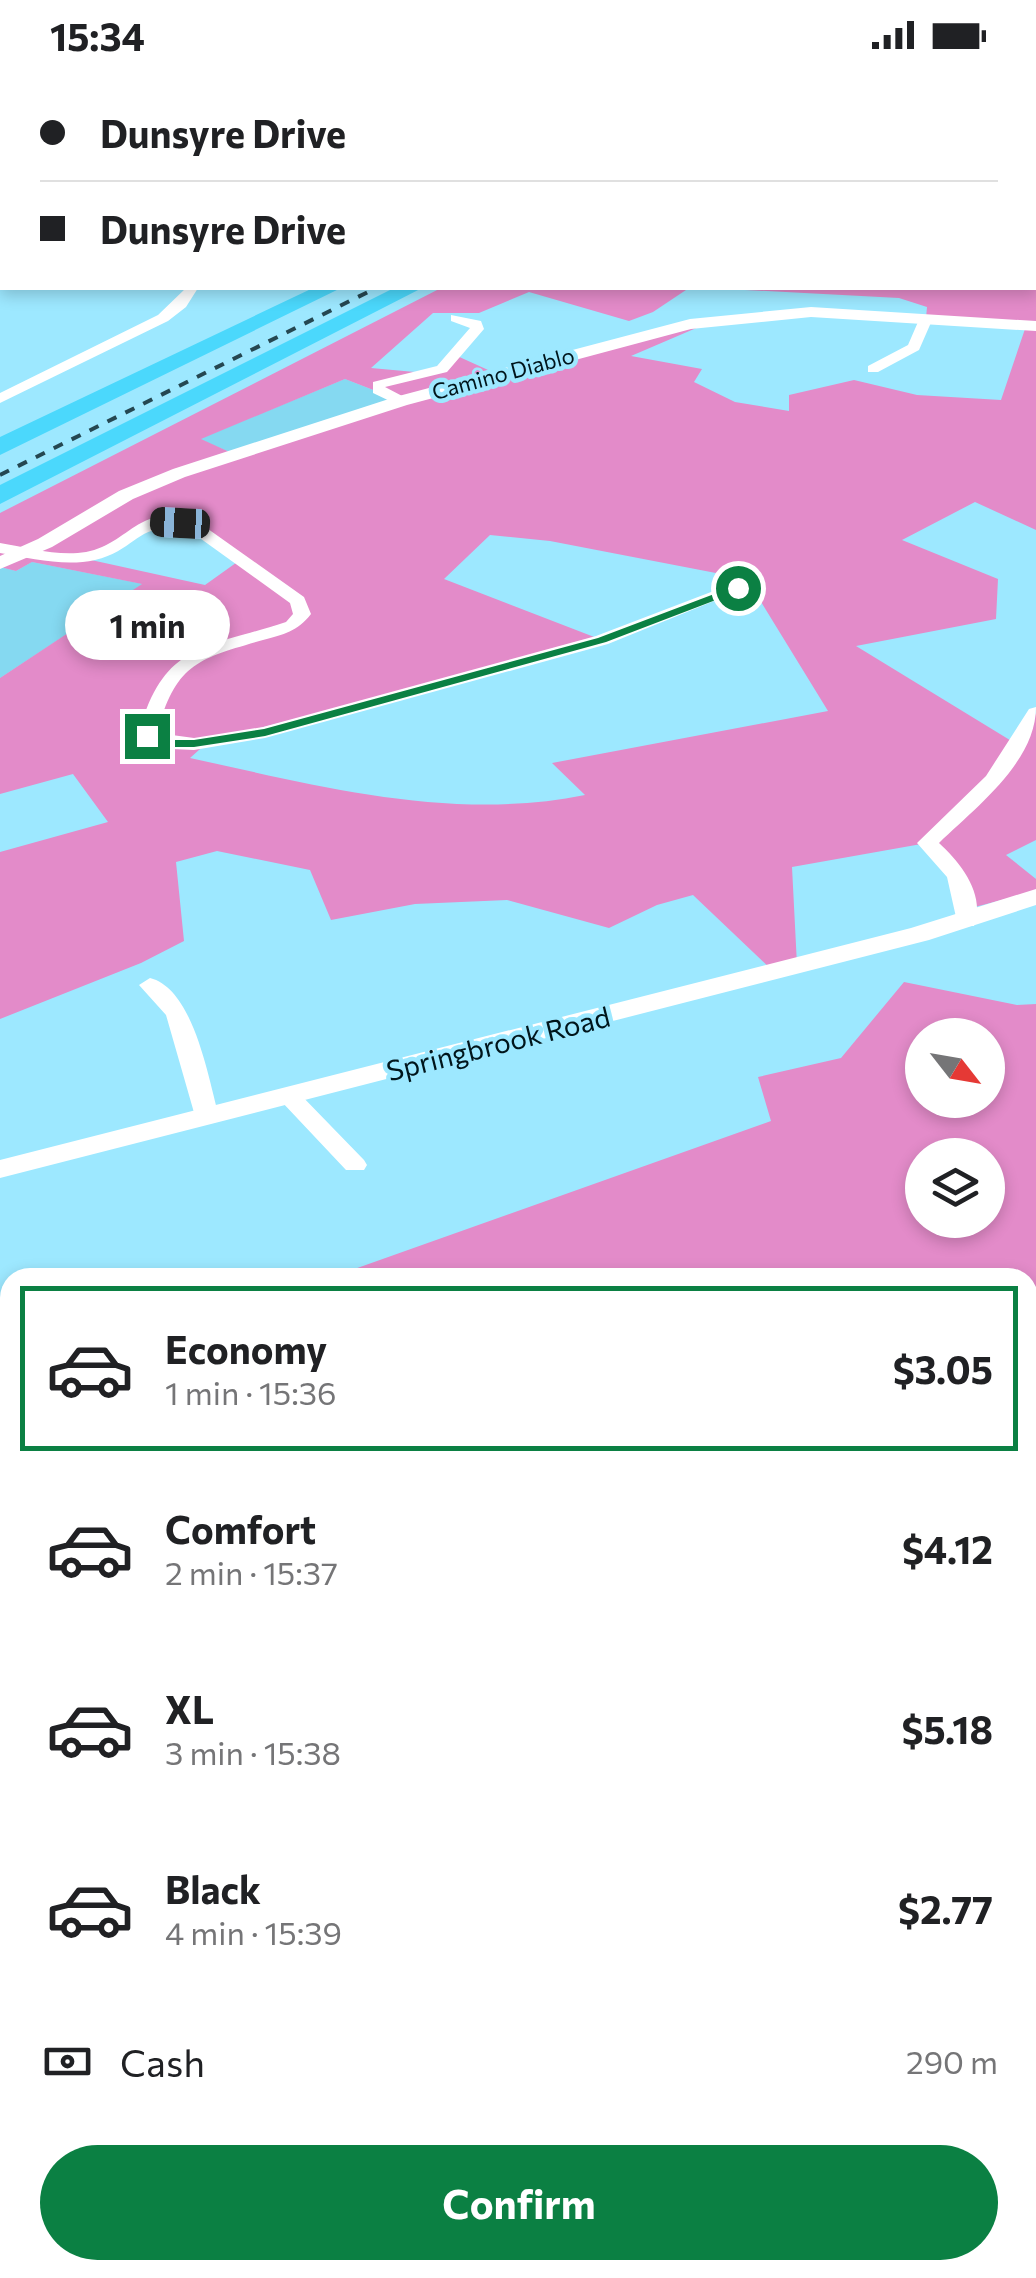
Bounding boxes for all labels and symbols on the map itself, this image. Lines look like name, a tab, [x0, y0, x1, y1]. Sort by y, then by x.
street label: Camino Diablo	[429, 341, 577, 405]
car	[149, 506, 211, 540]
route start	[716, 566, 761, 611]
callout: 1 min	[64, 591, 230, 661]
route end	[125, 714, 170, 759]
street label: Springbrook Road	[383, 999, 613, 1087]
north arrow	[905, 1018, 1005, 1118]

